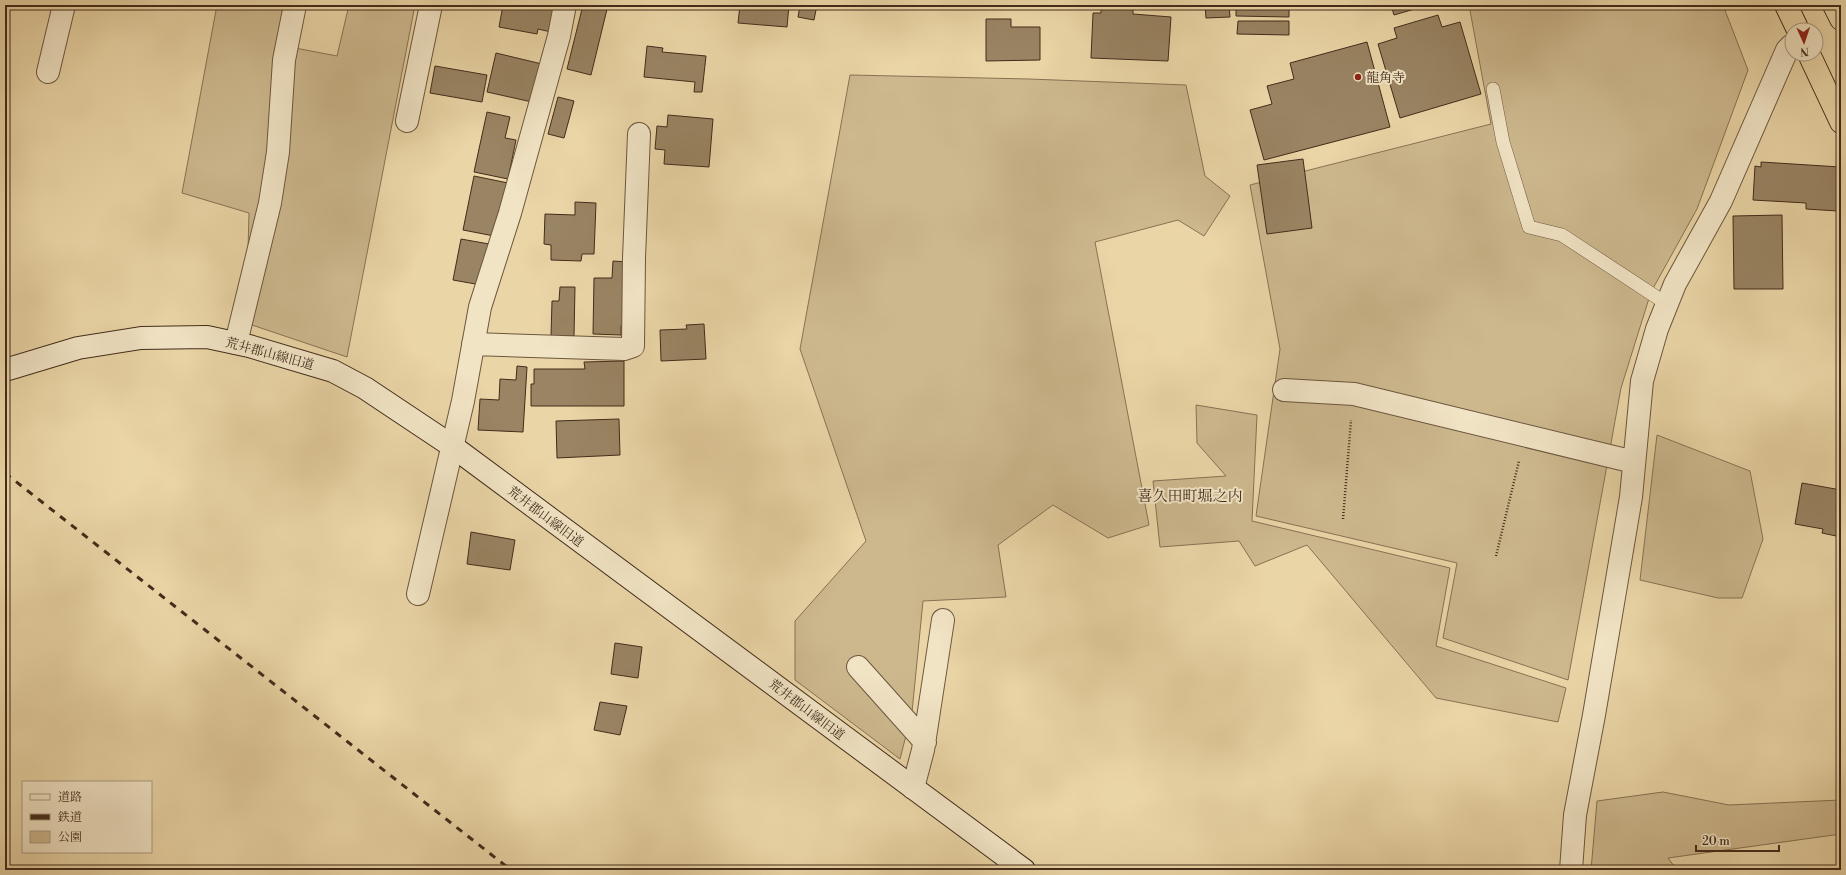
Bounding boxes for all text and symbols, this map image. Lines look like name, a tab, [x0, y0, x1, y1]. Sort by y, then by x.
north arrow	[1784, 22, 1824, 62]
text: N	[1799, 44, 1809, 58]
place label: 龍角寺	[1366, 70, 1405, 86]
marker: 龍角寺	[1353, 72, 1363, 82]
street label: 荒井郡山線旧道	[224, 334, 316, 373]
street label: 荒井郡山線旧道	[504, 483, 587, 551]
district label: 喜久田町堀之内	[1137, 487, 1243, 506]
street label: 荒井郡山線旧道	[765, 676, 848, 744]
legend	[22, 781, 152, 853]
text: 道路	[58, 790, 82, 805]
text: 鉄道	[57, 810, 82, 825]
scale bar	[1696, 827, 1779, 853]
text: 公園	[58, 830, 82, 845]
text: 20 m	[1702, 834, 1730, 849]

